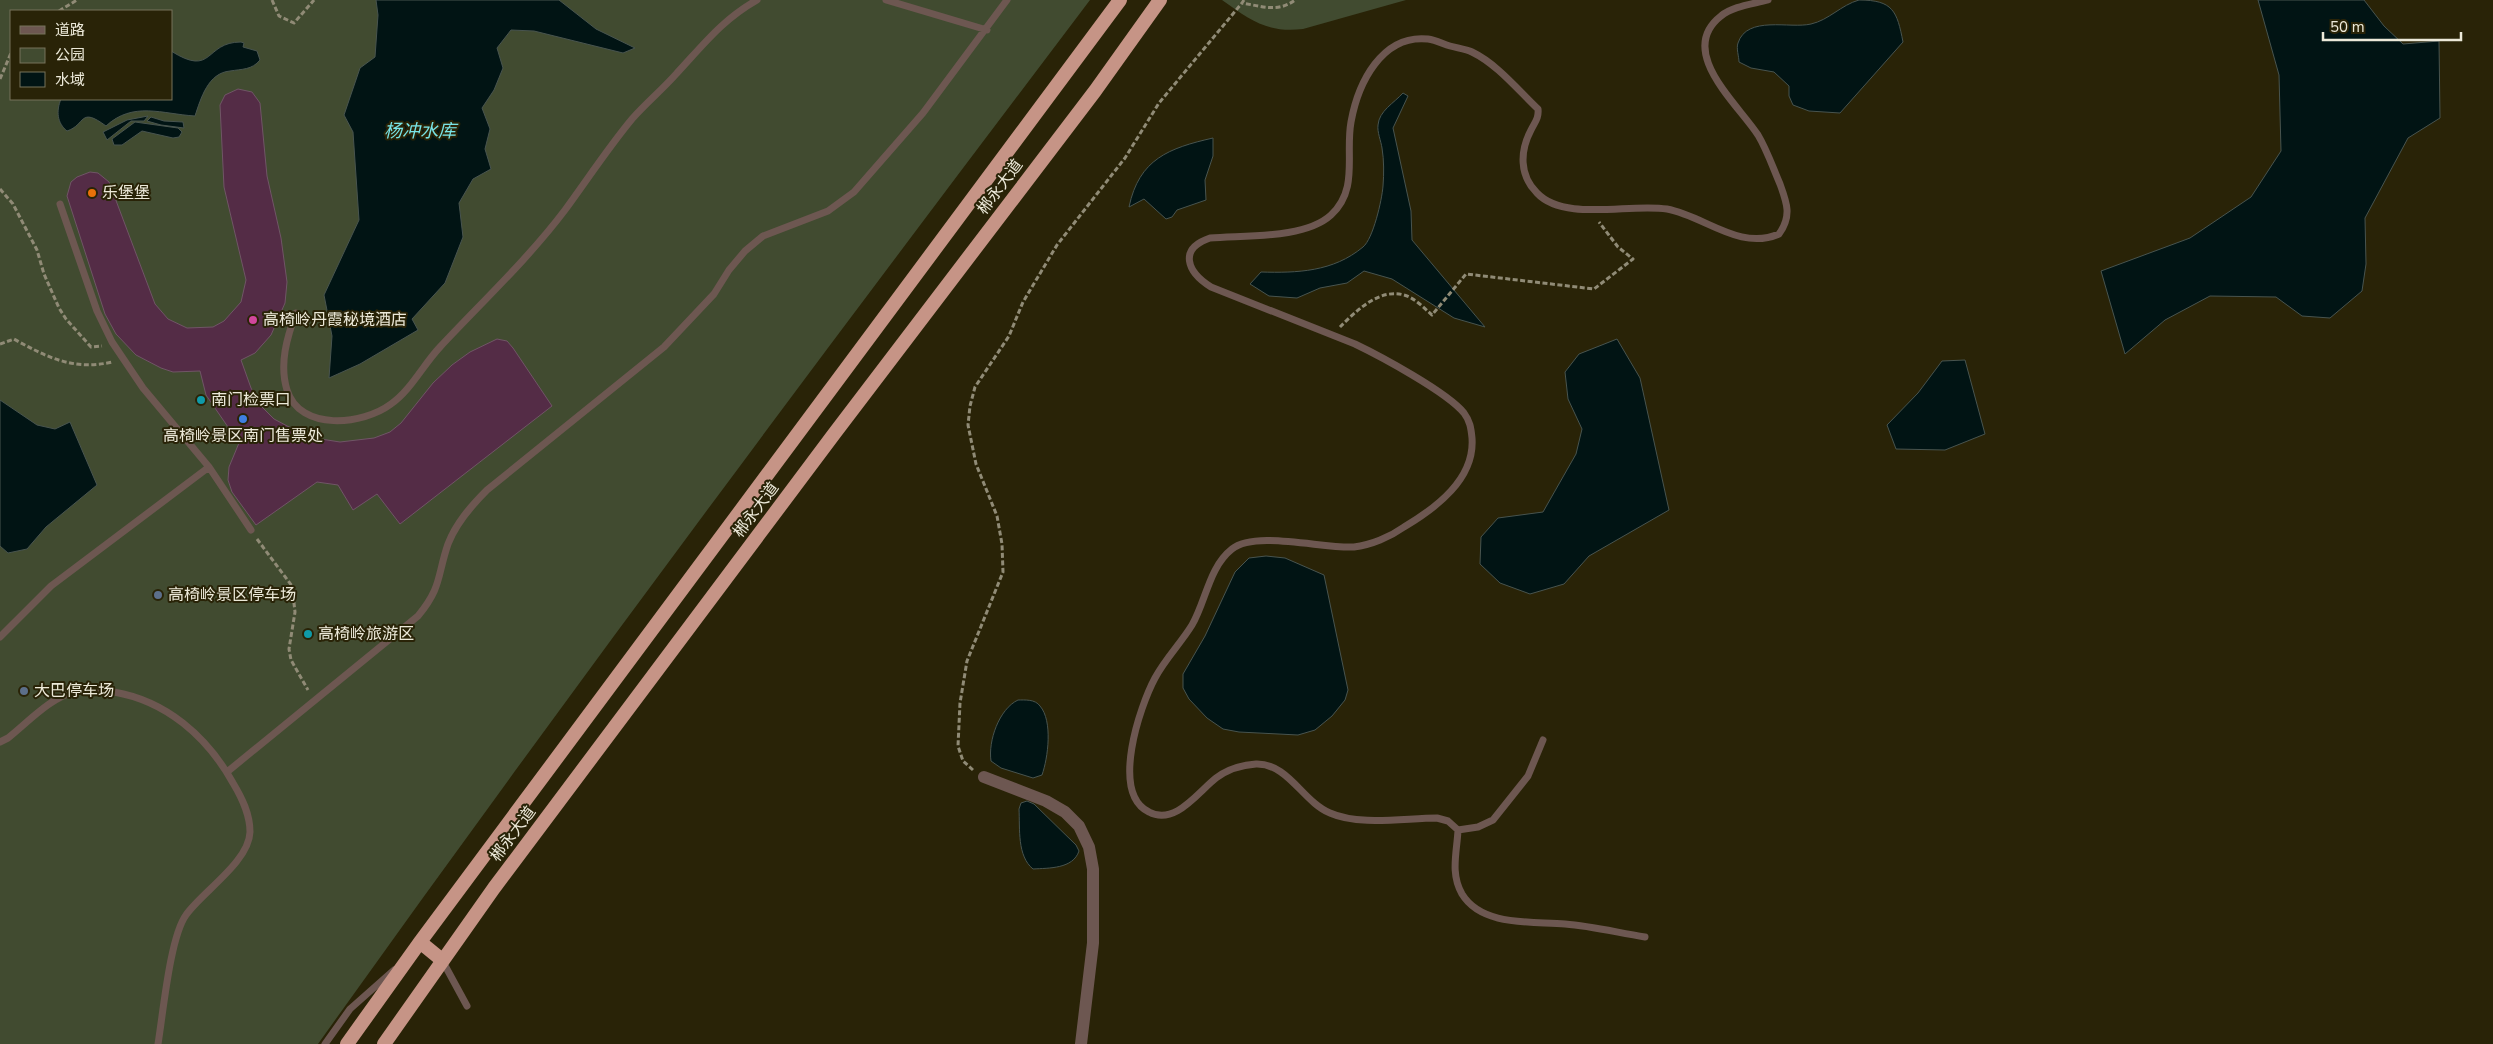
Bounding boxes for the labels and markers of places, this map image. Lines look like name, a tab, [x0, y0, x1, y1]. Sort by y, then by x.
place label: 乐堡堡	[102, 182, 150, 204]
marker: 乐堡堡	[86, 187, 98, 199]
place label: 高椅岭丹霞秘境酒店	[263, 309, 407, 331]
marker: 高椅岭丹霞秘境酒店	[247, 314, 259, 326]
place label: 南门检票口	[211, 389, 291, 411]
marker: 南门检票口	[195, 394, 207, 406]
marker: 高椅岭景区南门售票处	[237, 413, 249, 425]
place label: 高椅岭景区南门售票处	[163, 425, 323, 447]
place label: 高椅岭景区停车场	[168, 584, 296, 606]
marker: 高椅岭景区停车场	[152, 589, 164, 601]
place label: 高椅岭旅游区	[318, 623, 414, 645]
marker: 高椅岭旅游区	[302, 628, 314, 640]
place label: 大巴停车场	[34, 680, 114, 702]
marker: 大巴停车场	[18, 685, 30, 697]

